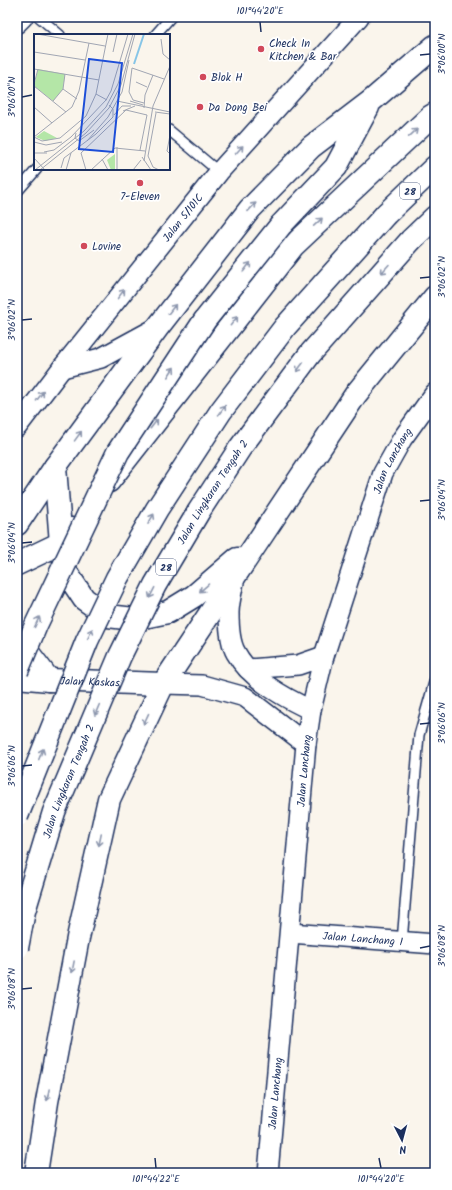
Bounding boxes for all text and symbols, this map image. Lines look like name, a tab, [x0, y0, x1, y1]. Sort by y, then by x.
text: 101°44'20"E	[236, 3, 285, 19]
text: 3°06'00"N	[434, 33, 450, 75]
inset map	[34, 34, 170, 170]
place label: Check In Kitchen & Bar	[269, 35, 338, 66]
marker: Check In Kitchen & Bar	[256, 44, 266, 54]
place label: Blok H	[211, 69, 243, 87]
marker: Blok H	[198, 72, 208, 82]
text: 3°06'00"N	[4, 76, 20, 118]
place label: Da Dong Bei	[208, 99, 267, 117]
marker: Da Dong Bei	[195, 102, 205, 112]
one-way arrow	[407, 129, 417, 138]
one-way arrow	[234, 145, 244, 155]
marker: 7-Eleven	[135, 178, 145, 188]
road number: 28	[400, 183, 420, 199]
place label: 7-Eleven	[120, 188, 160, 206]
street label: Jalan 5/101C	[158, 190, 209, 246]
one-way arrow	[247, 202, 256, 212]
one-way arrow	[313, 218, 323, 227]
place label: Lovine	[92, 238, 121, 256]
marker: Lovine	[79, 241, 89, 251]
text: 3°06'02"N	[434, 256, 450, 298]
one-way arrow	[243, 262, 252, 273]
one-way arrow	[380, 264, 390, 274]
one-way arrow	[116, 289, 125, 299]
text: 3°06'02"N	[4, 299, 20, 341]
one-way arrow	[167, 303, 176, 314]
one-way arrow	[230, 316, 238, 327]
one-way arrow	[296, 362, 304, 373]
one-way arrow	[167, 367, 175, 378]
one-way arrow	[36, 391, 45, 402]
one-way arrow	[218, 405, 226, 416]
one-way arrow	[150, 418, 158, 429]
street label: Jalan Lanchang	[369, 424, 417, 496]
one-way arrow	[74, 430, 82, 441]
street label: Jalan Lingkaran Tengah 2	[173, 436, 253, 548]
text: 3°06'04"N	[434, 479, 450, 521]
one-way arrow	[148, 513, 156, 525]
text: 3°06'04"N	[4, 522, 20, 564]
road number: 28	[156, 559, 176, 575]
one-way arrow	[198, 583, 209, 592]
one-way arrow	[147, 586, 155, 598]
one-way arrow	[34, 616, 41, 628]
one-way arrow	[87, 628, 94, 640]
street label: Jalan Kaskas	[60, 672, 120, 692]
text: 3°06'06"N	[434, 702, 450, 744]
one-way arrow	[93, 704, 100, 716]
one-way arrow	[142, 713, 149, 725]
street label: Jalan Lingkaran Tengah 2	[39, 722, 100, 841]
street label: Jalan Lanchang	[292, 733, 317, 808]
text: 3°06'06"N	[4, 745, 20, 787]
one-way arrow	[38, 748, 46, 760]
one-way arrow	[96, 833, 104, 846]
text: 3°06'08"N	[434, 925, 450, 967]
street label: Jalan Lanchang 1	[322, 927, 404, 952]
one-way arrow	[69, 960, 77, 973]
text: 3°06'08"N	[4, 968, 20, 1010]
street label: Jalan Lanchang	[264, 1056, 288, 1130]
one-way arrow	[44, 1088, 52, 1101]
north arrow	[382, 1120, 422, 1160]
text: N	[398, 1140, 407, 1158]
text: 101°44'22"E	[132, 1171, 181, 1187]
text: 101°44'20"E	[357, 1171, 406, 1187]

